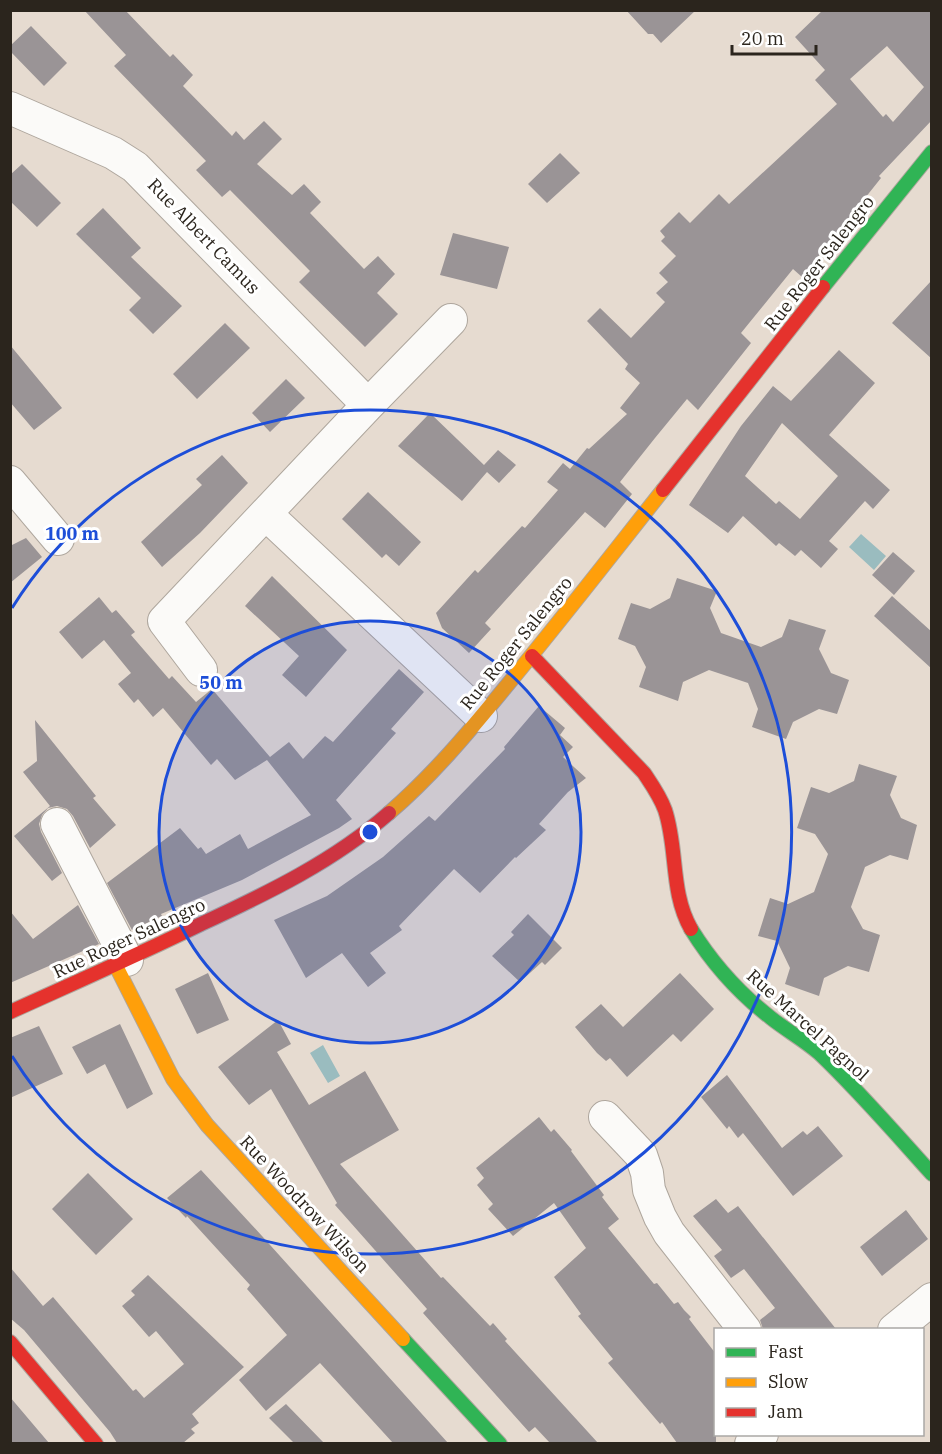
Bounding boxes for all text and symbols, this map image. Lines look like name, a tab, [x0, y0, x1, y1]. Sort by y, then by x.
scale bar	[732, 18, 816, 56]
text: 20 m	[741, 27, 784, 50]
street label: Rue Albert Camus	[143, 173, 265, 299]
street label: Rue Roger Salengro	[759, 191, 879, 335]
text: 100 m	[45, 522, 100, 545]
street label: Rue Roger Salengro	[455, 572, 577, 714]
text: 50 m	[199, 671, 243, 694]
centre of rings	[360, 822, 380, 842]
street label: Rue Roger Salengro	[49, 893, 209, 983]
street label: Rue Marcel Pagnol	[742, 964, 874, 1086]
street label: Rue Woodrow Wilson	[235, 1130, 375, 1278]
legend	[714, 1328, 924, 1436]
text: Fast	[768, 1340, 803, 1363]
text: Slow	[768, 1370, 808, 1393]
text: Jam	[768, 1400, 803, 1423]

